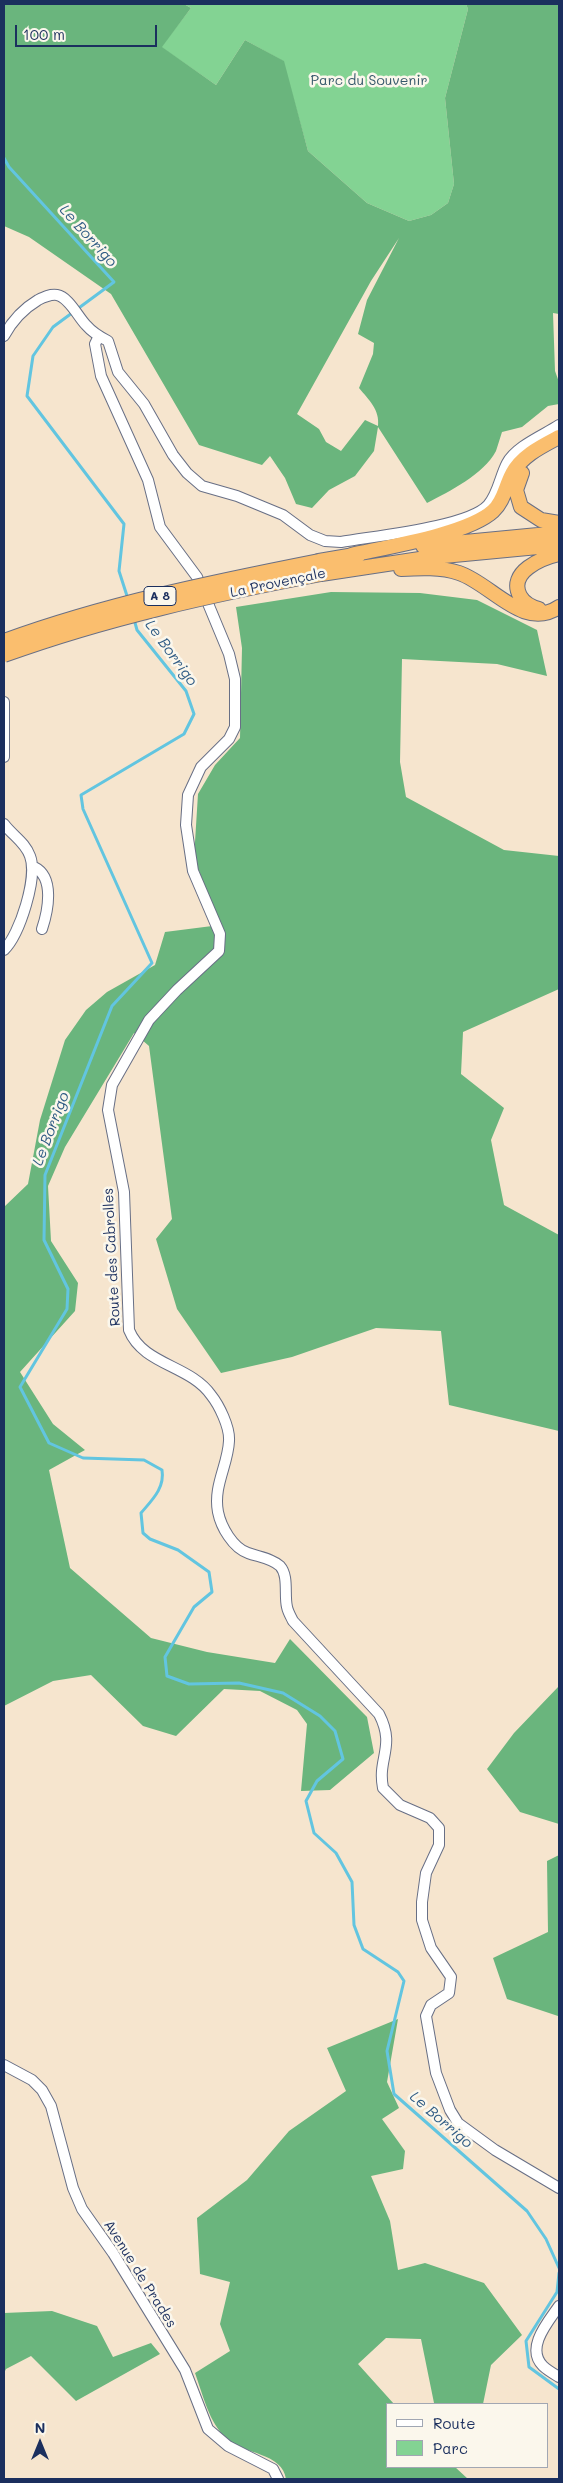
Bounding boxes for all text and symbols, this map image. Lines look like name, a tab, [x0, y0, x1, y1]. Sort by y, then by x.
scale bar	[18, 15, 160, 47]
text: 100 m	[23, 24, 65, 44]
park label: Parc du Souvenir	[310, 73, 428, 89]
water label: Le Borrigo	[55, 201, 121, 271]
street label: La Provençale	[229, 565, 327, 601]
road number: A 8	[144, 586, 176, 606]
water label: Le Borrigo	[141, 616, 201, 690]
water label: Le Borrigo	[29, 1090, 73, 1168]
street label: Route des Cabrolles	[100, 1187, 124, 1327]
water label: Le Borrigo	[406, 2088, 476, 2152]
street label: Avenue de Prades	[100, 2217, 180, 2331]
legend	[386, 2403, 548, 2468]
text: Route	[433, 2413, 476, 2433]
north arrow	[15, 2418, 65, 2468]
text: N	[35, 2418, 45, 2437]
text: Parc	[433, 2438, 468, 2458]

